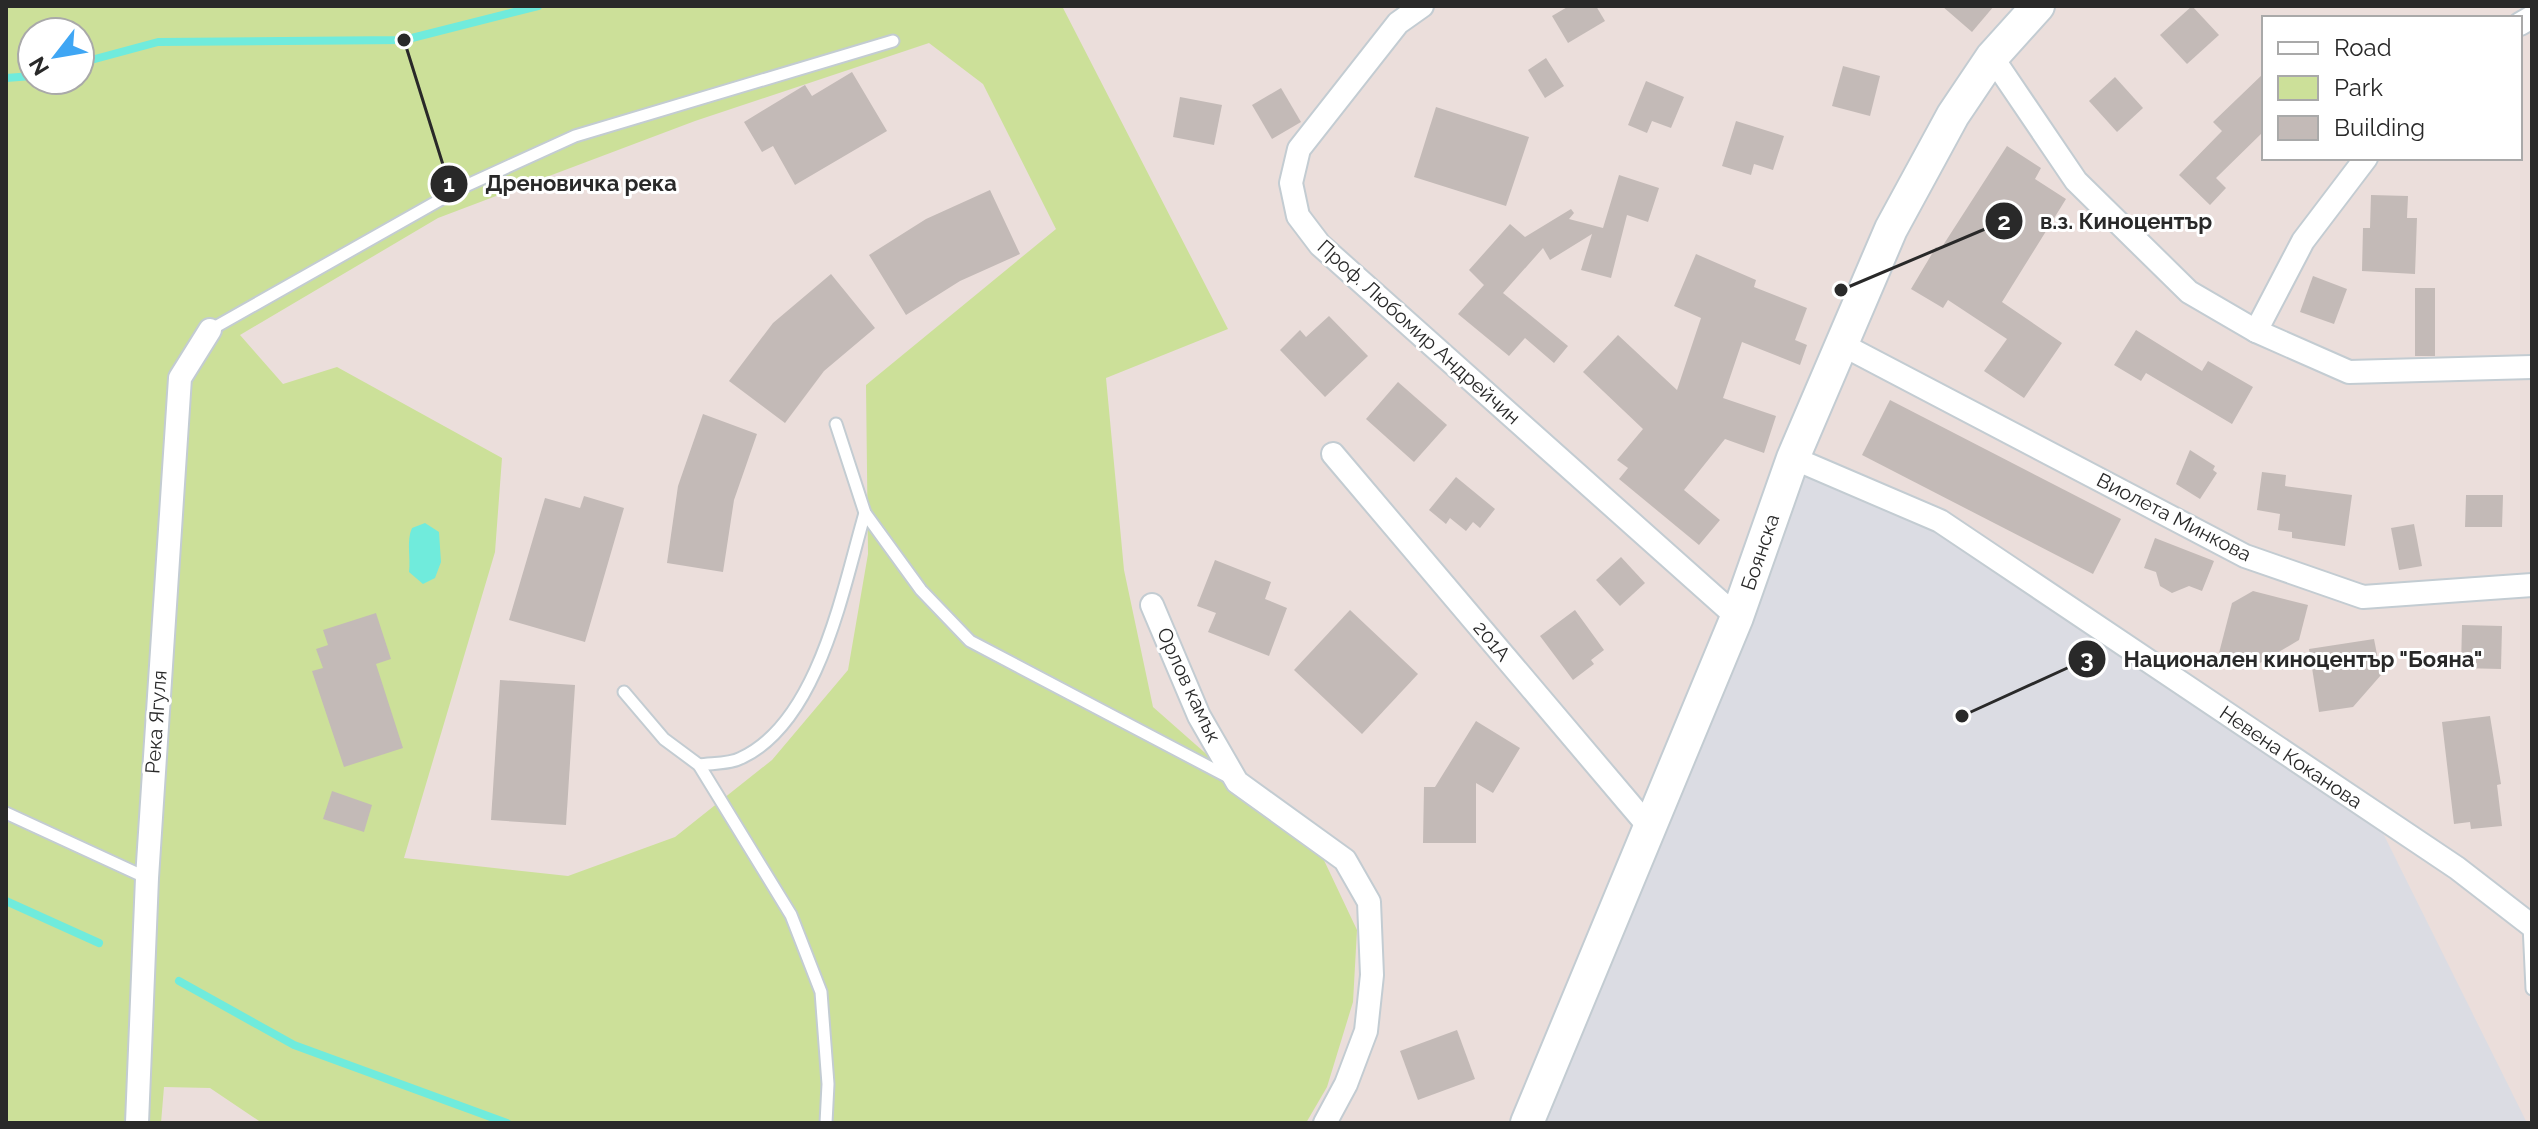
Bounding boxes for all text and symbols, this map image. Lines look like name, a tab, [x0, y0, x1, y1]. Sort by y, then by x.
north arrow	[16, 16, 96, 96]
legend	[2262, 16, 2522, 160]
text: Road	[2334, 33, 2392, 62]
text: N	[23, 52, 54, 80]
text: Park	[2334, 73, 2383, 102]
text: Building	[2334, 113, 2425, 142]
callout: Дреновичка река	[429, 161, 693, 207]
text: 1	[443, 169, 455, 198]
text: Дреновичка река	[485, 170, 677, 196]
callout: в.з. Киноцентър	[1984, 198, 2228, 244]
text: 2	[1997, 207, 2011, 236]
text: в.з. Киноцентър	[2040, 208, 2212, 234]
street label: Проф. Любомир Андрейчин	[1313, 235, 1525, 429]
street label: Виолета Минкова	[2093, 468, 2255, 566]
street label: Боянска	[1736, 511, 1784, 593]
street label: 201А	[1468, 616, 1516, 666]
street label: Орлов камък	[1152, 624, 1226, 746]
callout: Национален киноцентър "Бояна"	[2067, 636, 2498, 682]
text: 3	[2080, 644, 2094, 673]
text: Национален киноцентър "Бояна"	[2124, 646, 2482, 672]
street label: Река Ягуля	[140, 669, 172, 775]
street label: Невена Коканова	[2215, 700, 2367, 814]

